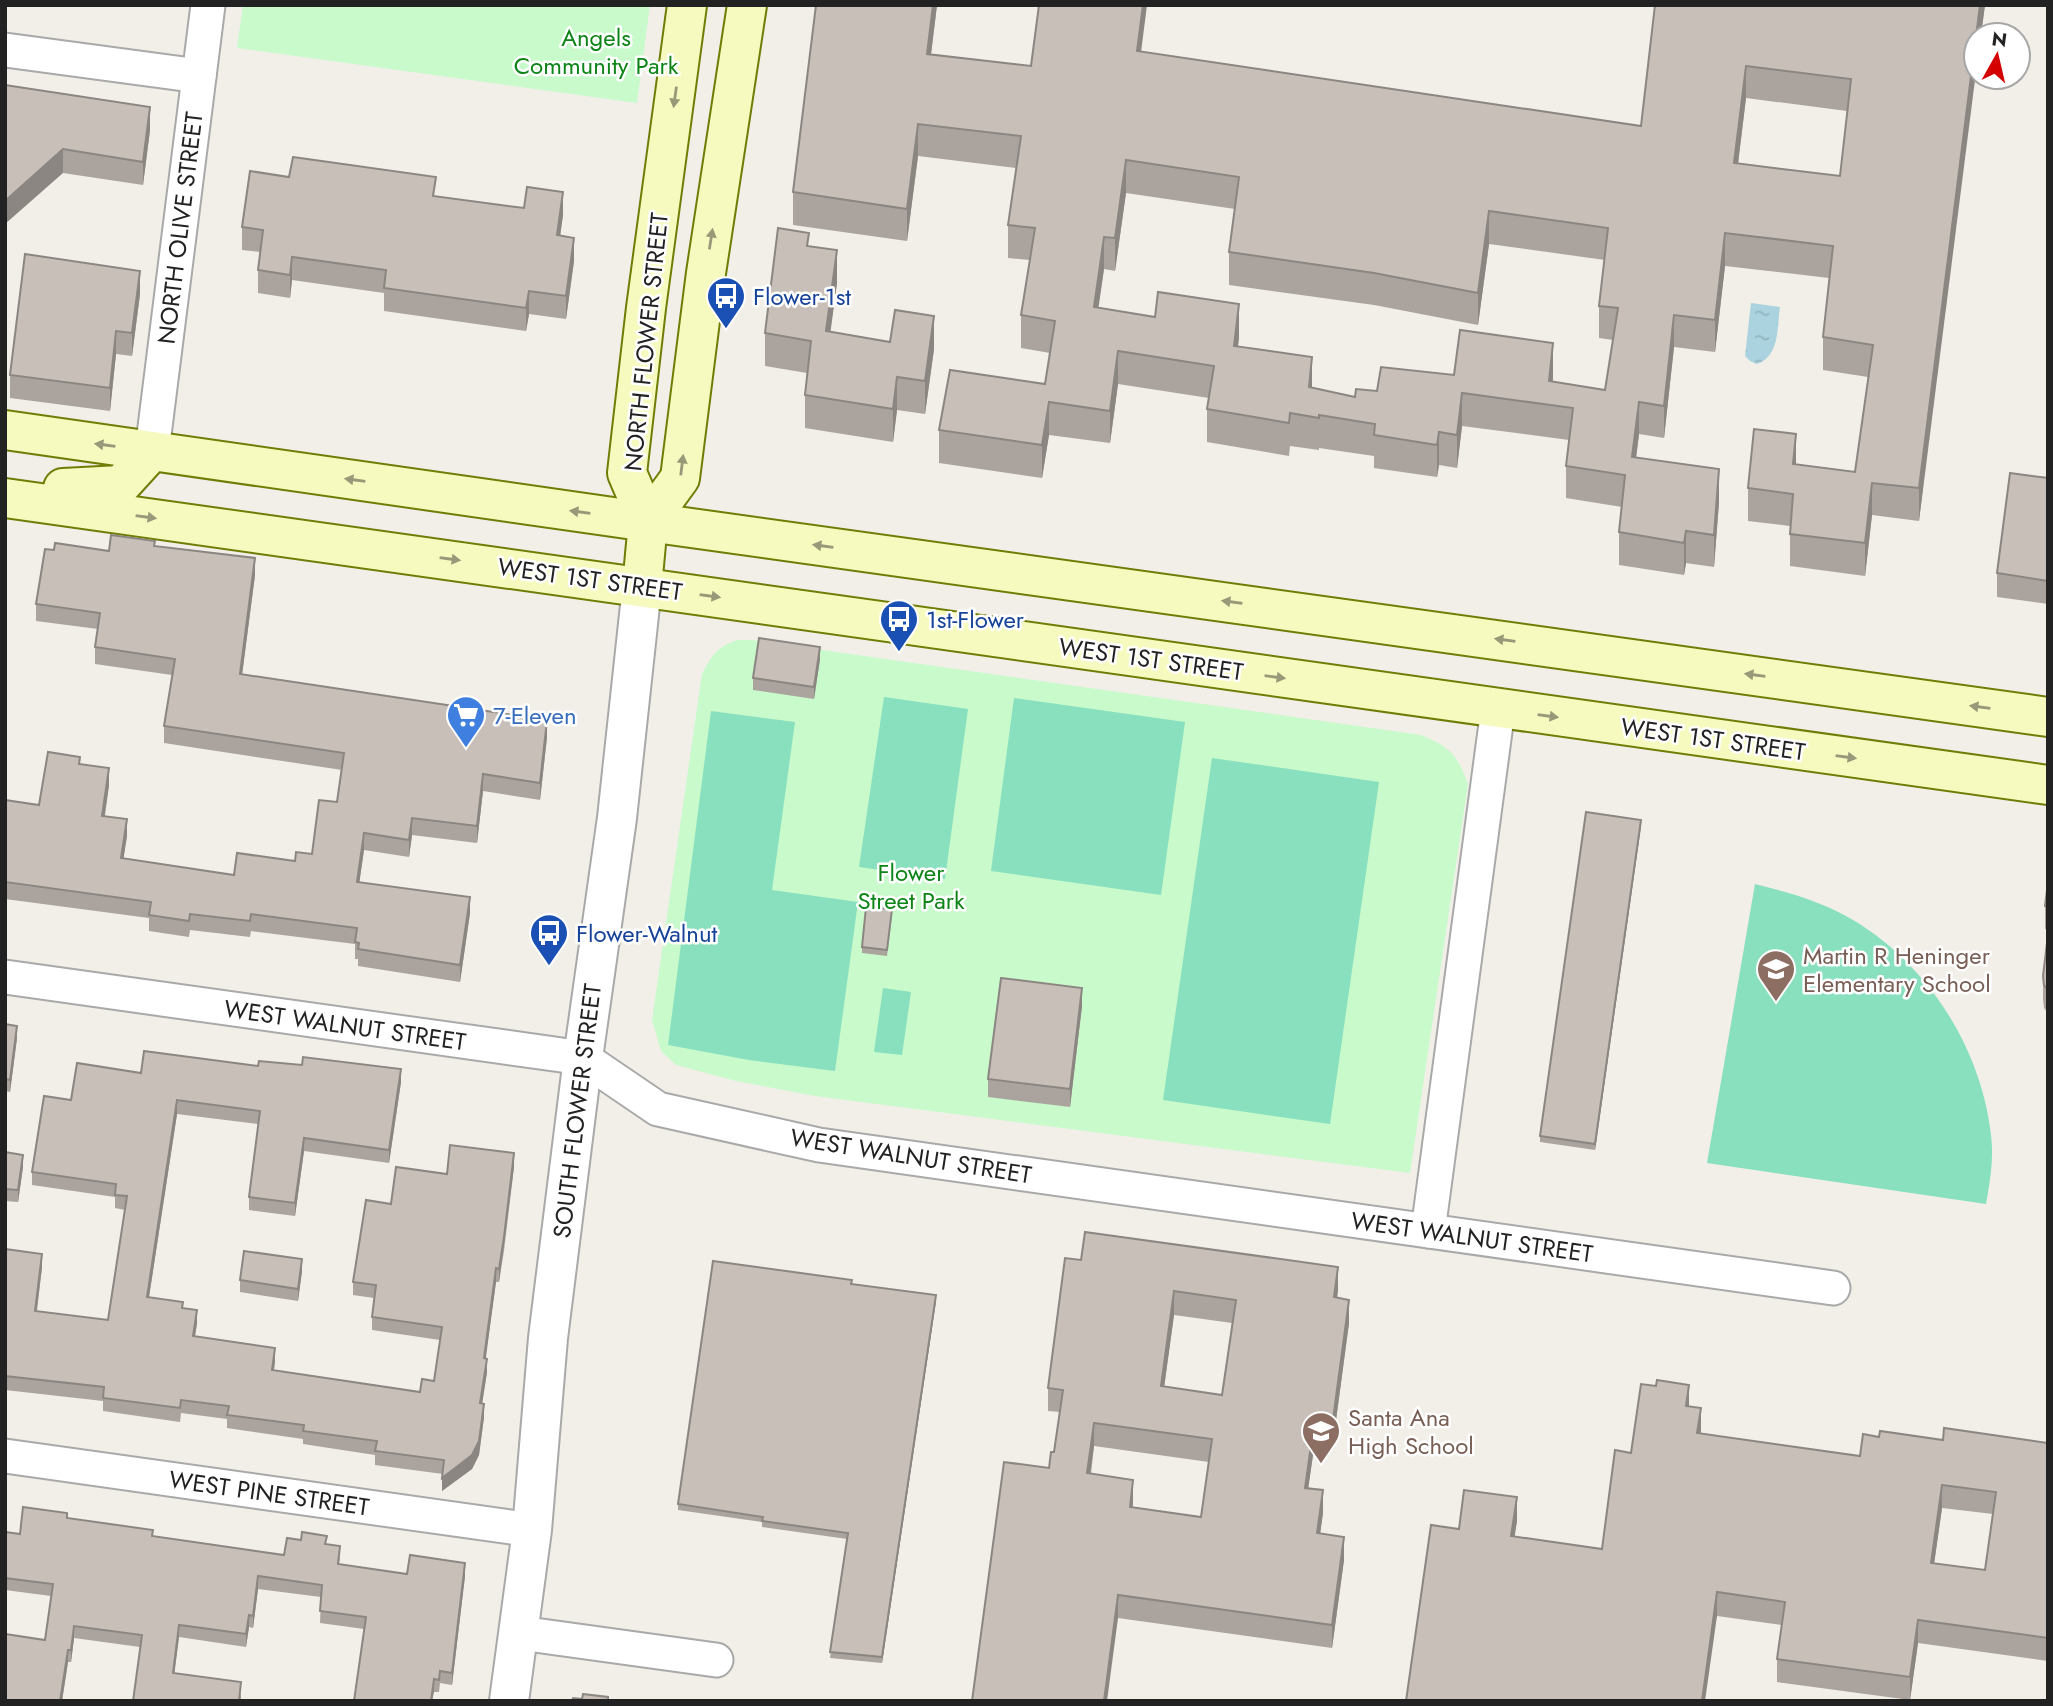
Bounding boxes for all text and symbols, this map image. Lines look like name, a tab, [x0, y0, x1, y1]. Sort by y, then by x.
park label: Angels Community Park	[514, 20, 679, 83]
north arrow	[1962, 21, 2032, 91]
text: N	[1990, 25, 2009, 54]
one-way arrow	[669, 86, 680, 108]
street label: NORTH OLIVE STREET	[148, 110, 212, 346]
street label: NORTH FLOWER STREET	[615, 211, 677, 473]
one-way arrow	[706, 228, 717, 250]
bus stop icon: Flower-1st	[705, 275, 747, 330]
place label: Flower-1st	[753, 279, 851, 314]
one-way arrow	[94, 439, 116, 450]
one-way arrow	[677, 454, 688, 476]
one-way arrow	[344, 474, 366, 485]
one-way arrow	[569, 507, 591, 518]
one-way arrow	[135, 512, 157, 523]
one-way arrow	[812, 540, 834, 551]
street label: WEST 1ST STREET	[495, 549, 685, 609]
one-way arrow	[439, 554, 461, 565]
one-way arrow	[699, 591, 721, 602]
one-way arrow	[1220, 596, 1242, 607]
bus stop icon: 1st-Flower	[878, 598, 920, 653]
place label: 1st-Flower	[926, 602, 1025, 637]
street label: WEST 1ST STREET	[1056, 629, 1246, 689]
one-way arrow	[1494, 634, 1516, 645]
one-way arrow	[1744, 669, 1766, 680]
one-way arrow	[1264, 671, 1286, 682]
supermarket icon: 7-Eleven	[445, 694, 487, 749]
place label: 7-Eleven	[493, 698, 577, 733]
one-way arrow	[1969, 701, 1991, 712]
street label: WEST 1ST STREET	[1618, 709, 1808, 769]
one-way arrow	[1537, 710, 1559, 721]
one-way arrow	[1836, 752, 1858, 763]
park label: Flower Street Park	[857, 855, 965, 918]
bus stop icon: Flower-Walnut	[528, 912, 570, 967]
place label: Flower-Walnut	[576, 916, 717, 951]
place label: Martin R Heninger Elementary School	[1803, 938, 1991, 1001]
school or university icon: Martin R Heninger Elementary School	[1755, 948, 1797, 1003]
street label: SOUTH FLOWER STREET	[544, 982, 610, 1240]
street label: WEST WALNUT STREET	[222, 991, 468, 1059]
street label: WEST WALNUT STREET	[788, 1120, 1034, 1192]
street label: WEST WALNUT STREET	[1349, 1203, 1595, 1271]
place label: Santa Ana High School	[1348, 1400, 1474, 1463]
school or university icon: Santa Ana High School	[1300, 1410, 1342, 1465]
street label: WEST PINE STREET	[167, 1462, 371, 1524]

